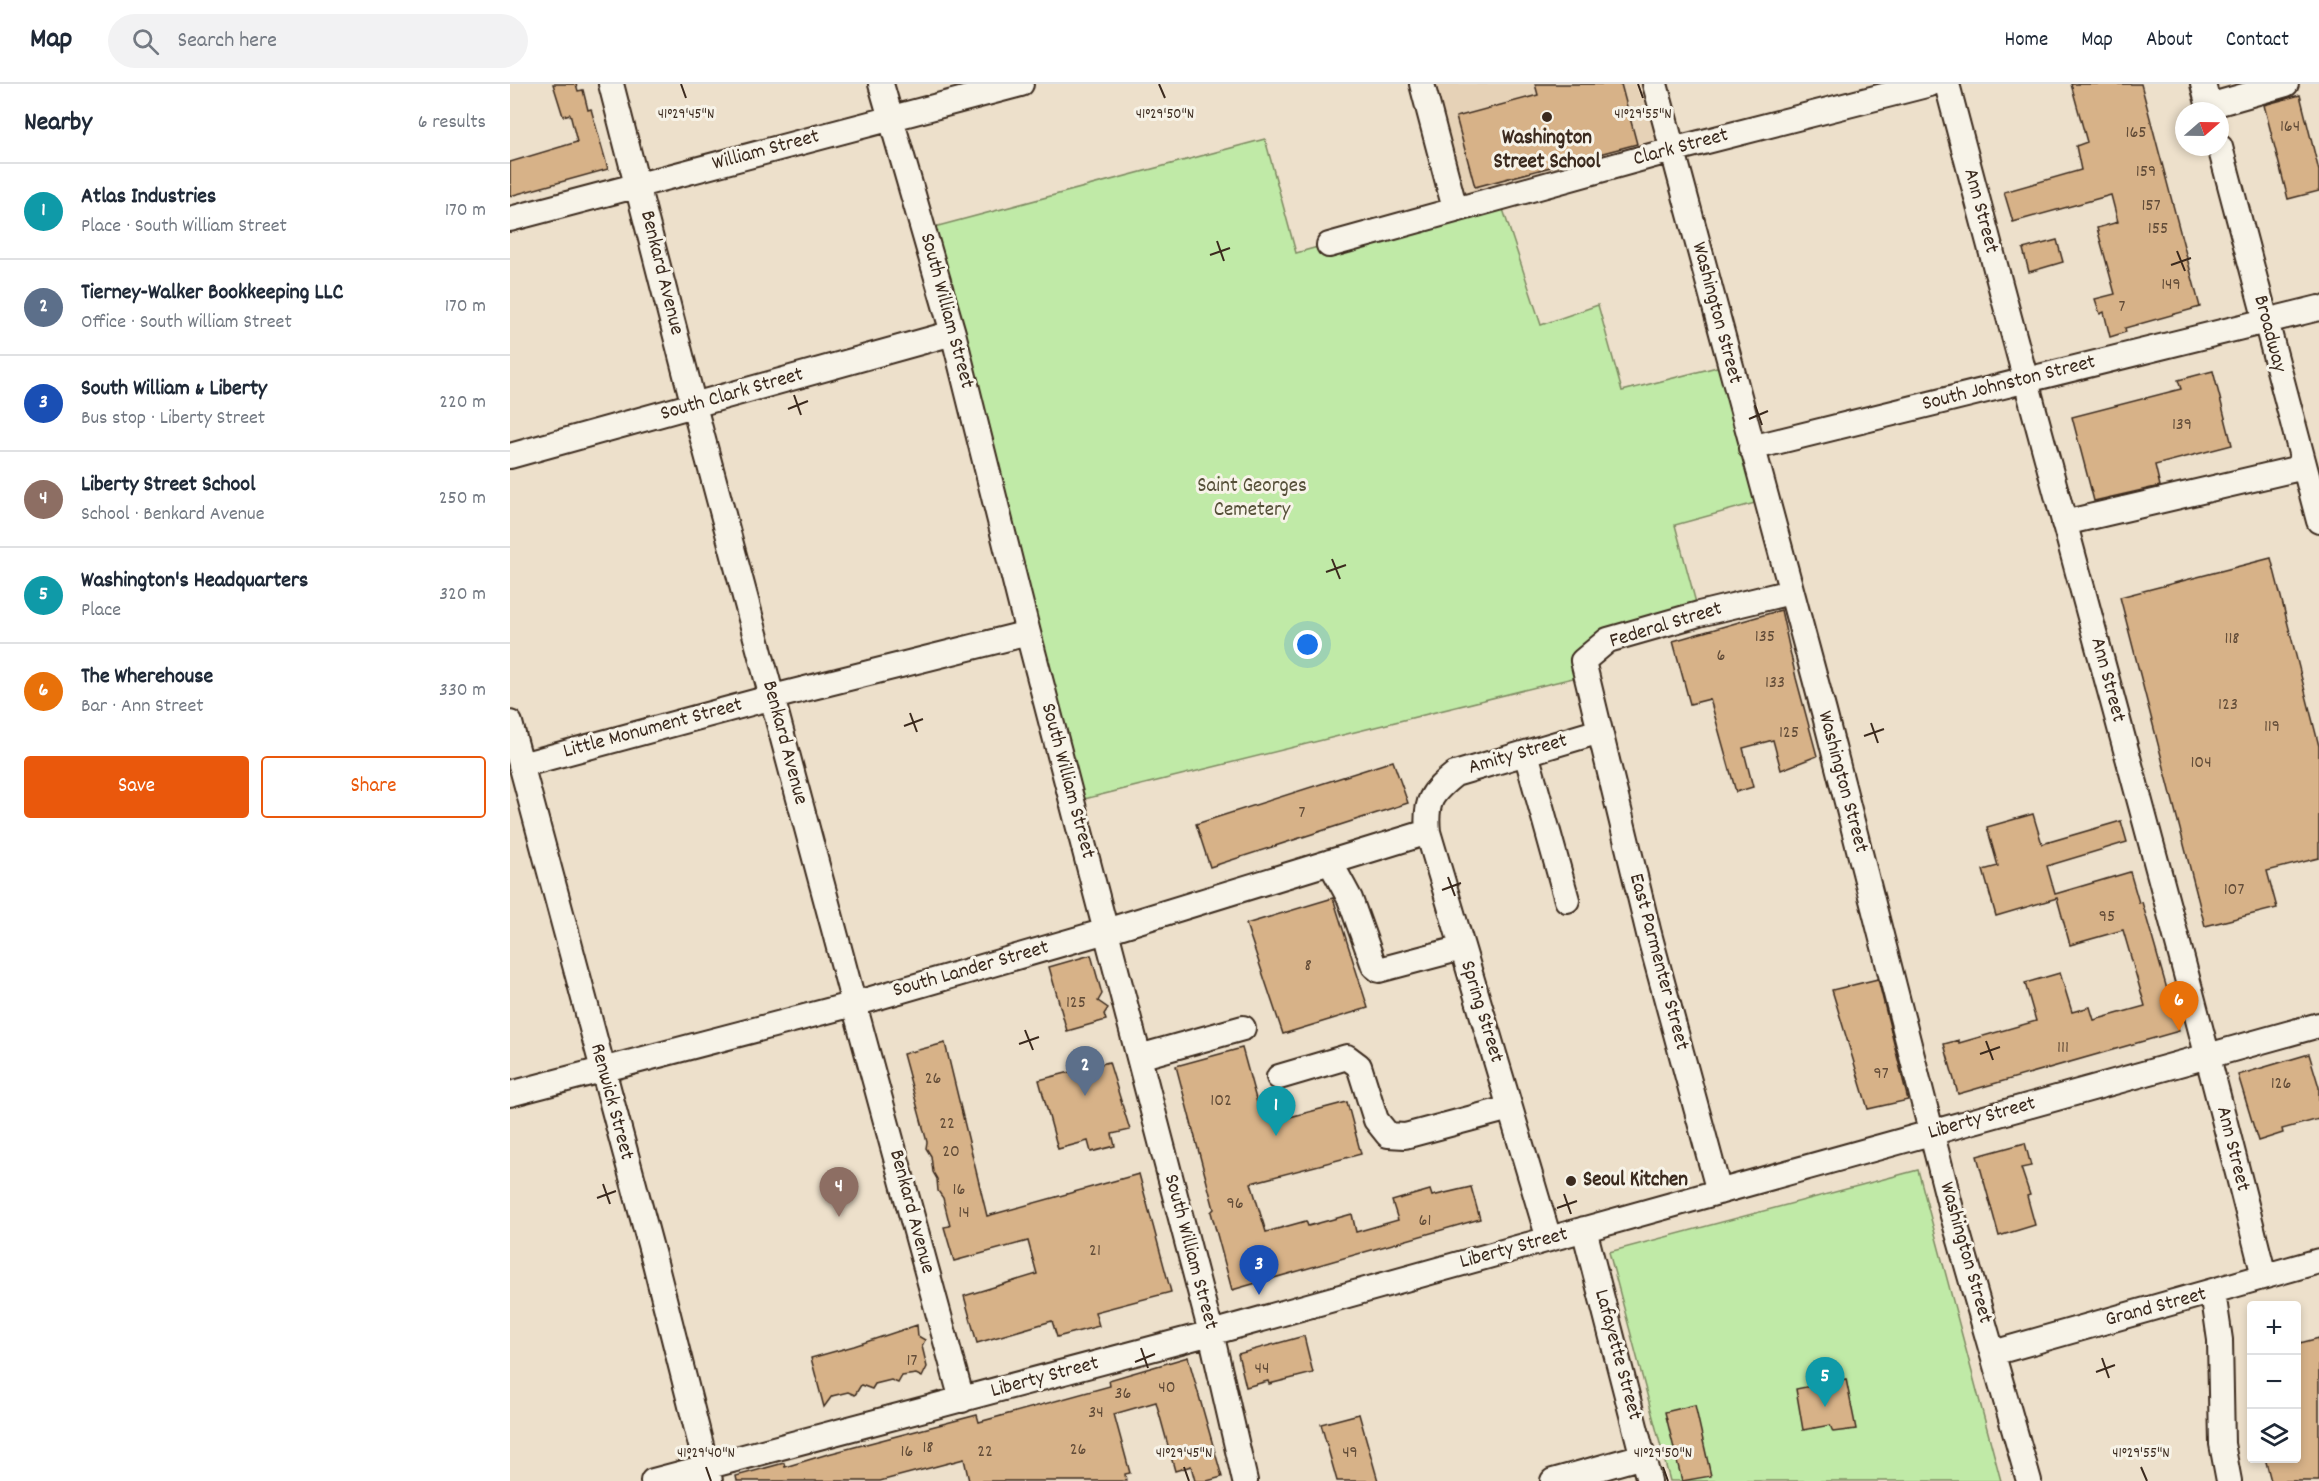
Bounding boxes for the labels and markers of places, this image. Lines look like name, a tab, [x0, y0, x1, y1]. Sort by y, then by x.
marker: Washington Street School	[1540, 110, 1554, 124]
place label: Washington Street School	[1494, 124, 1601, 178]
pin: 6	[2160, 982, 2198, 1031]
pin: 2	[1066, 1046, 1104, 1096]
pin: 1	[1256, 1086, 1296, 1136]
place label: Seoul Kitchen	[1583, 1166, 1688, 1196]
pin: 4	[820, 1168, 858, 1217]
marker: Seoul Kitchen	[1564, 1174, 1578, 1188]
pin: 3	[1240, 1246, 1278, 1295]
pin: 5	[1806, 1358, 1844, 1407]

